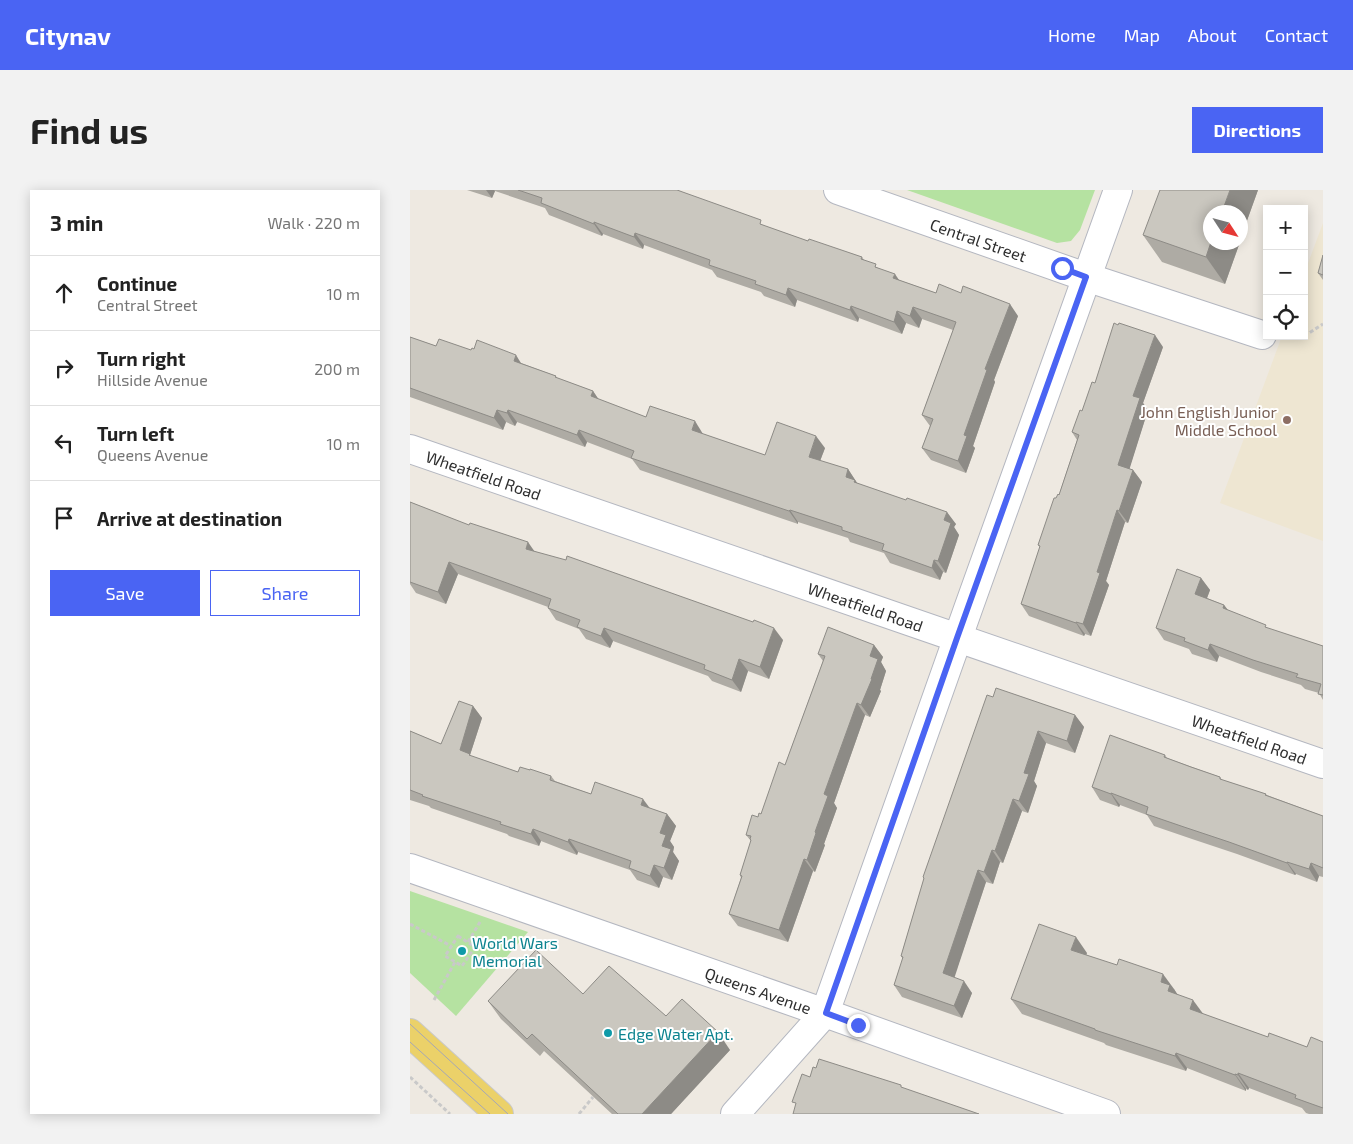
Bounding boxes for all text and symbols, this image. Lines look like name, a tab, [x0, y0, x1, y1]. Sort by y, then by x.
text: Citynav	[25, 21, 111, 50]
text: Home	[1048, 24, 1096, 46]
text: Map	[1124, 24, 1160, 46]
text: About	[1188, 24, 1237, 46]
text: Contact	[1265, 24, 1328, 46]
button: Directions	[1192, 107, 1323, 153]
text: Find us	[30, 109, 148, 151]
north arrow	[1203, 205, 1248, 250]
map controls	[1263, 205, 1308, 340]
button: +	[1263, 205, 1308, 250]
text: 3 min	[50, 210, 103, 235]
text: Walk · 220 m	[267, 213, 360, 232]
street label: Central Street	[928, 214, 1029, 265]
button: −	[1263, 250, 1308, 295]
route start	[1051, 257, 1074, 280]
text: Continue	[97, 272, 177, 295]
icon: ahead	[50, 279, 78, 307]
text: 10 m	[326, 284, 360, 303]
text: Central Street	[97, 295, 198, 314]
button: locate	[1263, 295, 1308, 340]
text: Turn right	[97, 347, 185, 370]
icon: right	[50, 354, 78, 382]
text: 200 m	[314, 359, 360, 378]
text: Hillside Avenue	[97, 370, 208, 389]
place label: John English Junior Middle School	[1140, 402, 1278, 439]
marker: John English Junior Middle School	[1281, 414, 1293, 426]
text: Turn left	[97, 422, 174, 445]
icon: left	[50, 429, 78, 457]
text: 10 m	[326, 434, 360, 453]
text: Queens Avenue	[97, 445, 208, 464]
street label: Wheatfield Road	[424, 446, 544, 503]
icon: arrive	[50, 504, 78, 532]
text: Arrive at destination	[97, 507, 282, 530]
button: Save	[50, 570, 200, 616]
button: Share	[210, 570, 360, 616]
street label: Wheatfield Road	[806, 578, 926, 635]
street label: Wheatfield Road	[1189, 710, 1310, 767]
place label: World Wars Memorial	[472, 933, 558, 970]
marker: World Wars Memorial	[456, 945, 468, 957]
street label: Queens Avenue	[702, 962, 814, 1017]
route end	[847, 1014, 870, 1037]
place label: Edge Water Apt.	[618, 1024, 734, 1043]
marker: Edge Water Apt.	[602, 1027, 614, 1039]

